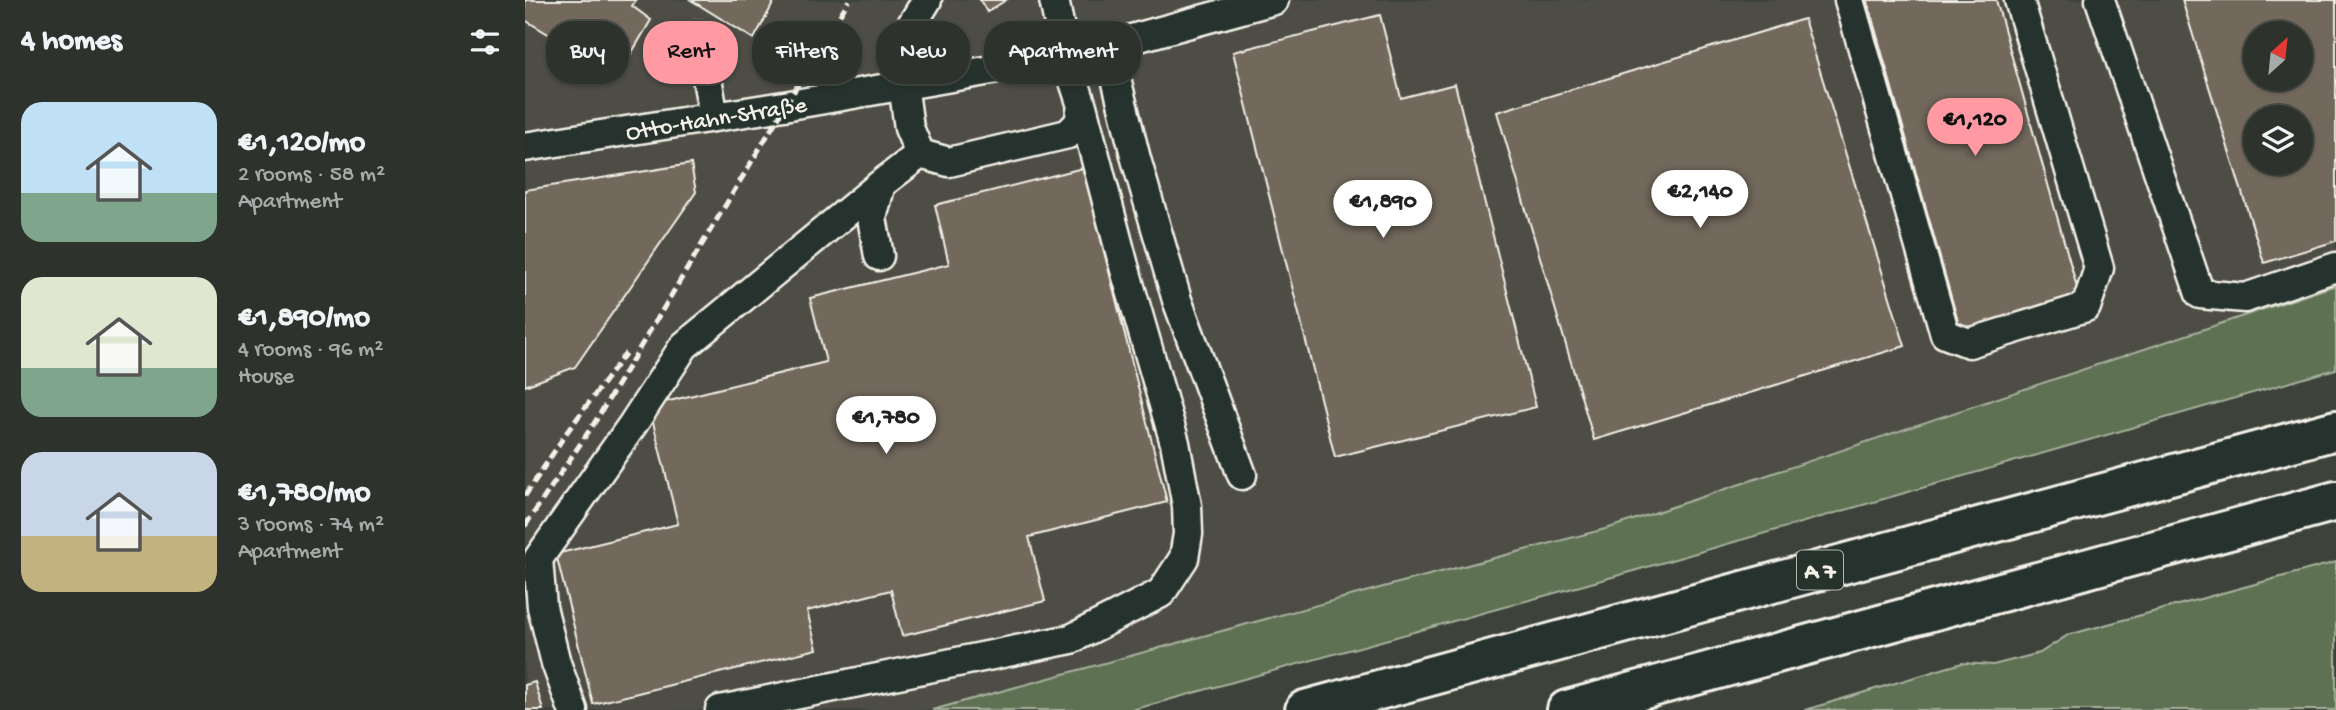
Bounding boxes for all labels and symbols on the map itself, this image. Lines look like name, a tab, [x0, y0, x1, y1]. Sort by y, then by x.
north arrow	[2243, 21, 2313, 91]
street label: Otto-Hahn-Straße	[624, 92, 810, 149]
pin: €1,120	[1918, 99, 2032, 158]
pin: €2,140	[1643, 170, 1757, 230]
pin: €1,890	[1326, 180, 1440, 240]
pin: €1,780	[829, 396, 943, 456]
road number: A 7	[1797, 550, 1843, 590]

